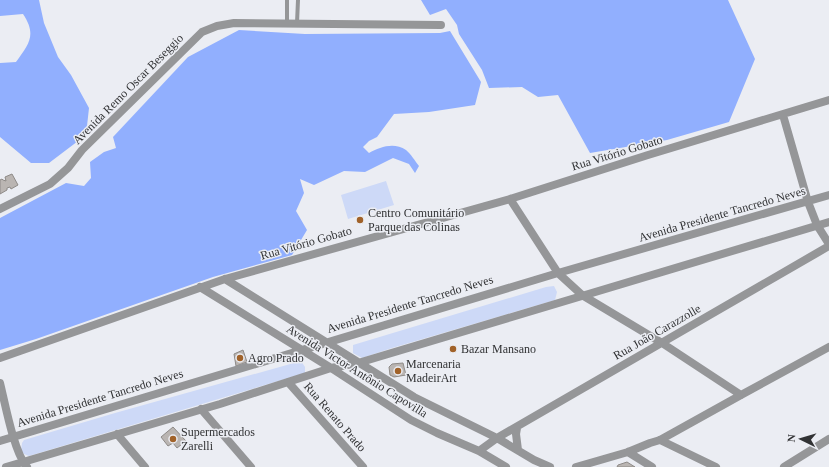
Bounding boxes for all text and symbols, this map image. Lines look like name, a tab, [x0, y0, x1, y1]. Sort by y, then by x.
street label: Avenida Remo Oscar Beseggio	[70, 31, 186, 147]
street label: Rua Vitório Gobato	[570, 133, 664, 173]
street label: Avenida Presidente Tancredo Neves	[637, 183, 807, 245]
place label: Centro Comunitário Parque das Colinas	[368, 206, 464, 234]
marker: Centro Comunitário Parque das Colinas	[355, 215, 365, 225]
street label: Rua Vitório Gobato	[259, 223, 353, 263]
street label: Avenida Presidente Tancredo Neves	[325, 272, 495, 336]
street label: Rua João Carazzolle	[611, 301, 703, 363]
street label: Avenida Victor Antônio Capovilla	[284, 322, 431, 421]
place label: Bazar Mansano	[461, 342, 536, 356]
marker: Bazar Mansano	[448, 344, 458, 354]
place label: Agro Prado	[248, 351, 304, 365]
marker: Agro Prado	[235, 353, 245, 363]
place label: Marcenaria MadeirArt	[406, 357, 461, 385]
street label: Avenida Presidente Tancredo Neves	[15, 366, 185, 430]
marker: Marcenaria MadeirArt	[393, 366, 403, 376]
street label: Rua Renato Prado	[301, 379, 369, 455]
north arrow	[781, 419, 821, 459]
place label: Supermercados Zarelli	[181, 425, 255, 453]
marker: Supermercados Zarelli	[168, 434, 178, 444]
text: N	[785, 434, 797, 443]

